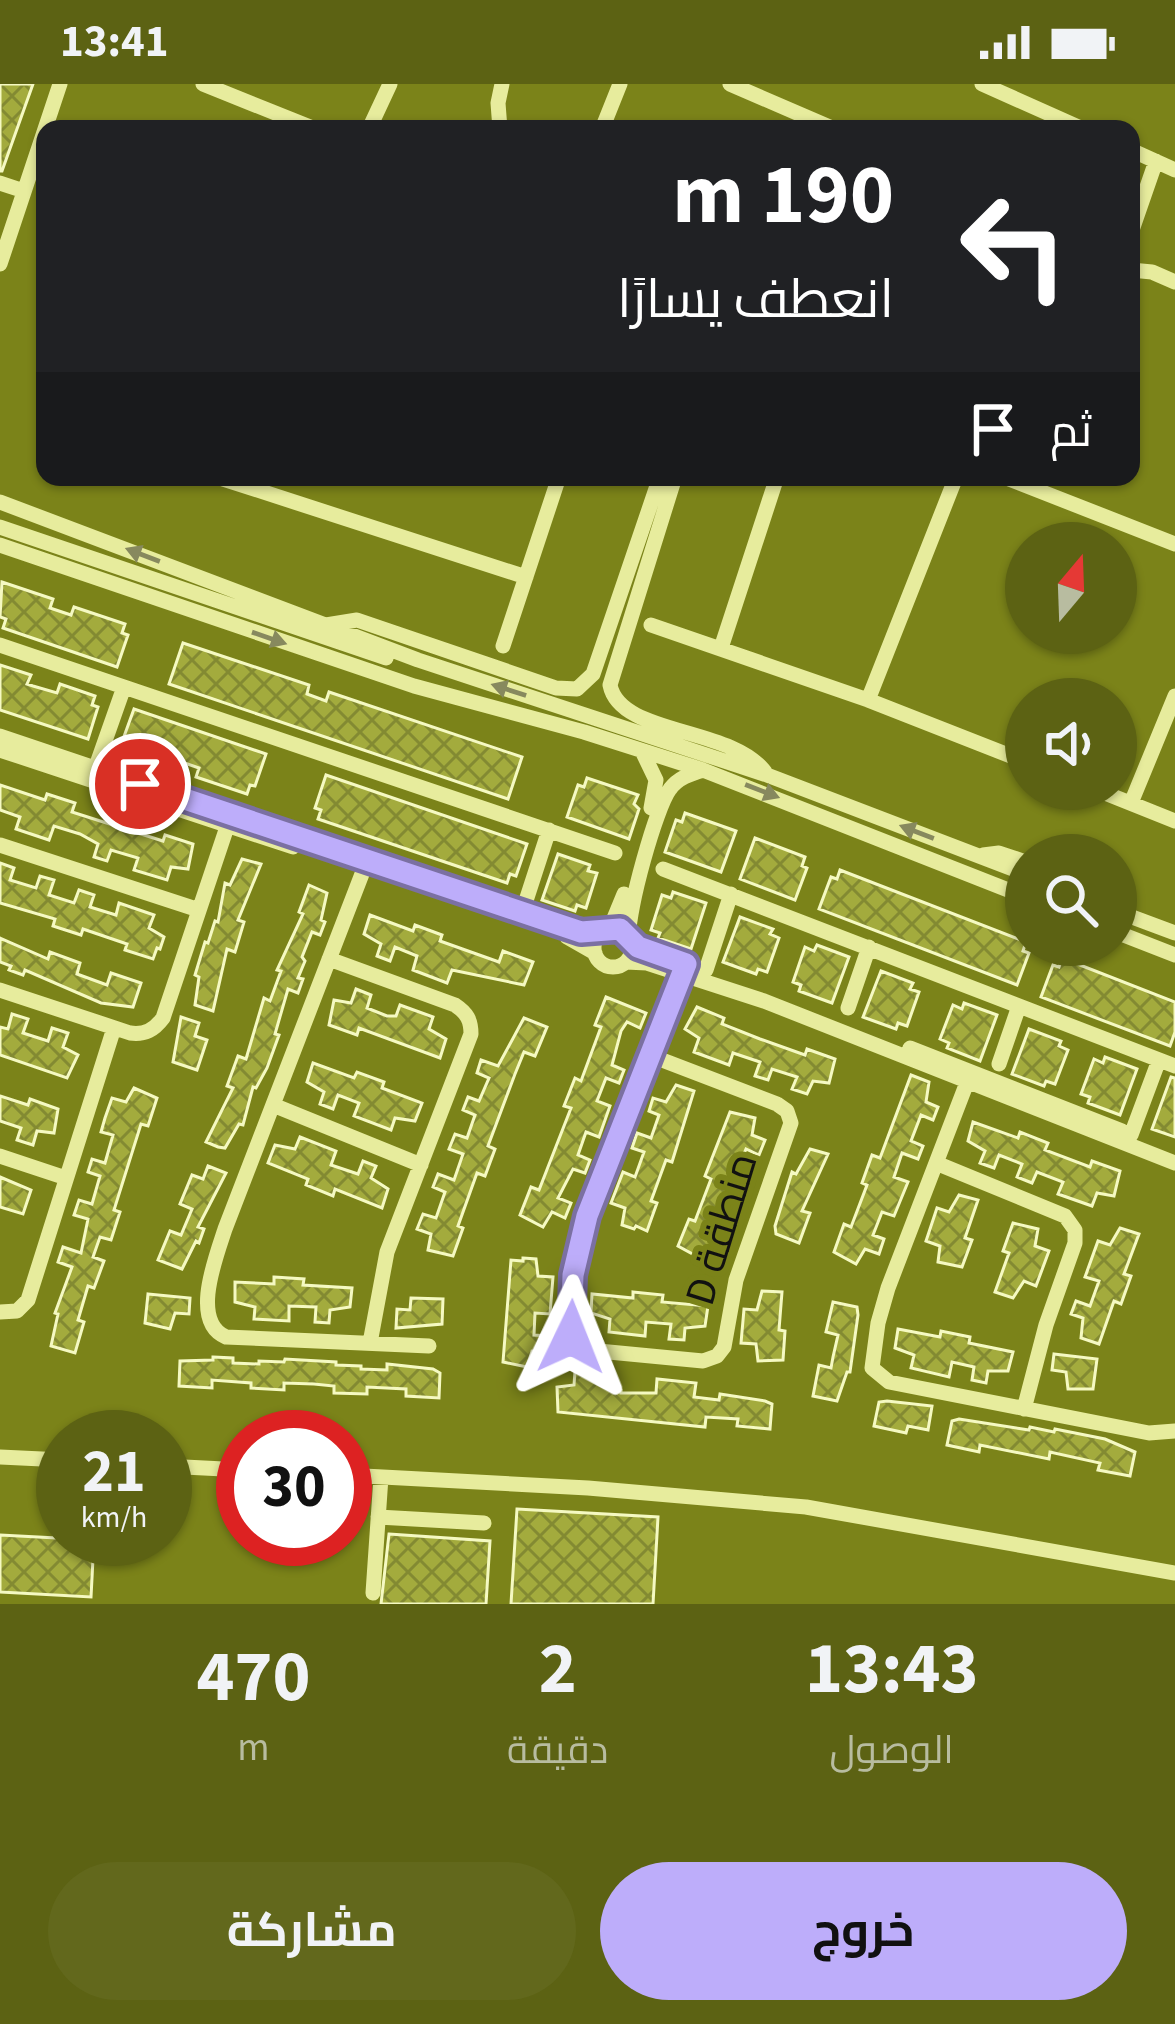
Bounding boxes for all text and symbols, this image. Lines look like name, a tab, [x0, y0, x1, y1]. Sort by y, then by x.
text: 13:41	[60, 10, 169, 74]
text: 190 m	[672, 136, 894, 256]
icon: left	[936, 168, 1092, 324]
text: انعطف يسارًا	[617, 262, 894, 339]
icon: arrive	[960, 396, 1026, 462]
text: ثم	[1050, 400, 1092, 464]
north arrow	[1005, 522, 1137, 654]
map controls	[1005, 522, 1137, 966]
one-way arrow	[125, 545, 161, 564]
one-way arrow	[252, 630, 288, 648]
button: sound	[1005, 678, 1137, 810]
one-way arrow	[490, 680, 527, 699]
pin	[89, 733, 191, 835]
icon: arrive	[107, 751, 173, 817]
one-way arrow	[744, 783, 780, 802]
one-way arrow	[898, 821, 934, 840]
button: search	[1005, 834, 1137, 966]
street label: D منطقة	[670, 1146, 774, 1312]
position arrow	[508, 1274, 634, 1400]
speed limit sign: 30	[216, 1410, 372, 1566]
text: 21	[82, 1430, 146, 1515]
text: km/h	[81, 1496, 147, 1539]
text: 2	[539, 1618, 577, 1721]
text: 13:43	[805, 1618, 979, 1721]
text: 470	[196, 1626, 311, 1729]
text: m	[237, 1720, 270, 1776]
text: دقيقة	[507, 1723, 608, 1779]
text: الوصول	[830, 1723, 954, 1779]
button: مشاركة	[48, 1862, 576, 2000]
button: خروج	[600, 1862, 1127, 2000]

